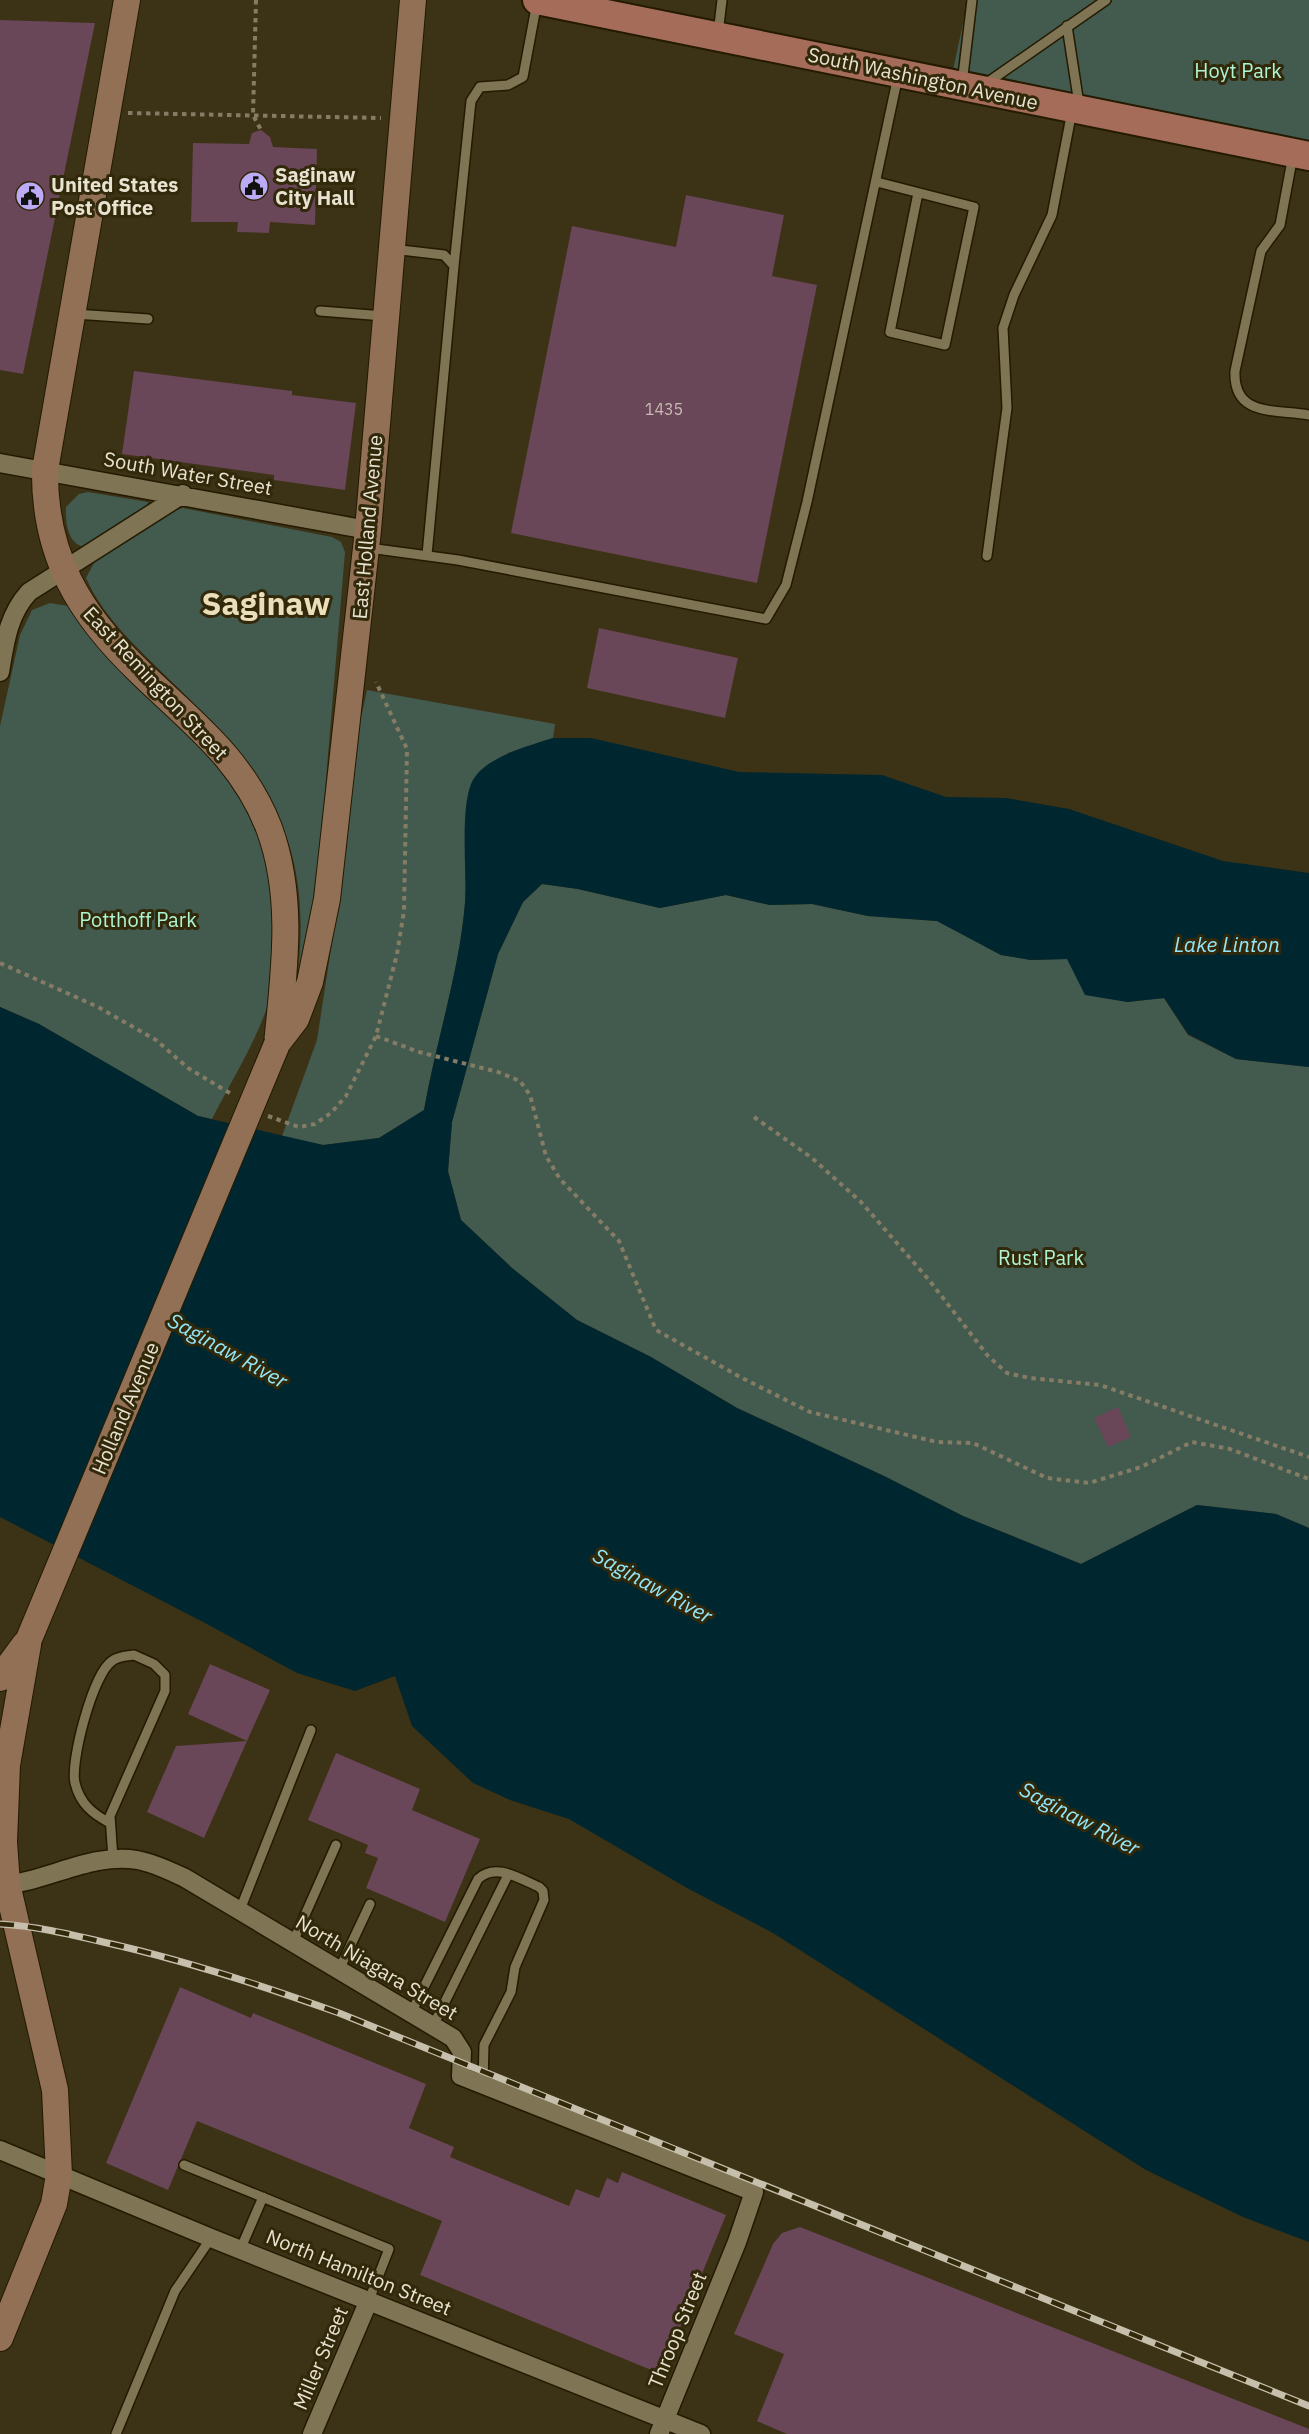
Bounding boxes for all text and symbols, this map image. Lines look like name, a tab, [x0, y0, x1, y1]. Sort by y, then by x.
street label: South Washington Avenue	[805, 40, 1041, 116]
park label: Hoyt Park	[1194, 57, 1282, 84]
place label: Saginaw City Hall	[275, 161, 356, 211]
public building icon: Saginaw City Hall	[238, 170, 270, 202]
place label: United States Post Office	[51, 171, 178, 221]
public building icon: United States Post Office	[14, 180, 46, 212]
house number: 1435	[645, 399, 683, 419]
street label: East Holland Avenue	[345, 434, 389, 620]
street label: South Water Street	[102, 445, 274, 501]
district label: Saginaw	[202, 582, 331, 624]
street label: East Remington Street	[78, 600, 234, 766]
park label: Potthoff Park	[79, 906, 197, 933]
water label: Lake Linton	[1174, 930, 1280, 958]
park label: Rust Park	[998, 1244, 1084, 1271]
water label: Saginaw River	[163, 1306, 294, 1395]
street label: Holland Avenue	[85, 1338, 165, 1478]
water label: Saginaw River	[588, 1541, 719, 1630]
water label: Saginaw River	[1015, 1775, 1146, 1862]
street label: North Niagara Street	[291, 1908, 463, 2026]
street label: North Hamilton Street	[262, 2222, 456, 2322]
street label: Throop Street	[641, 2268, 713, 2392]
street label: Miller Street	[286, 2302, 354, 2414]

